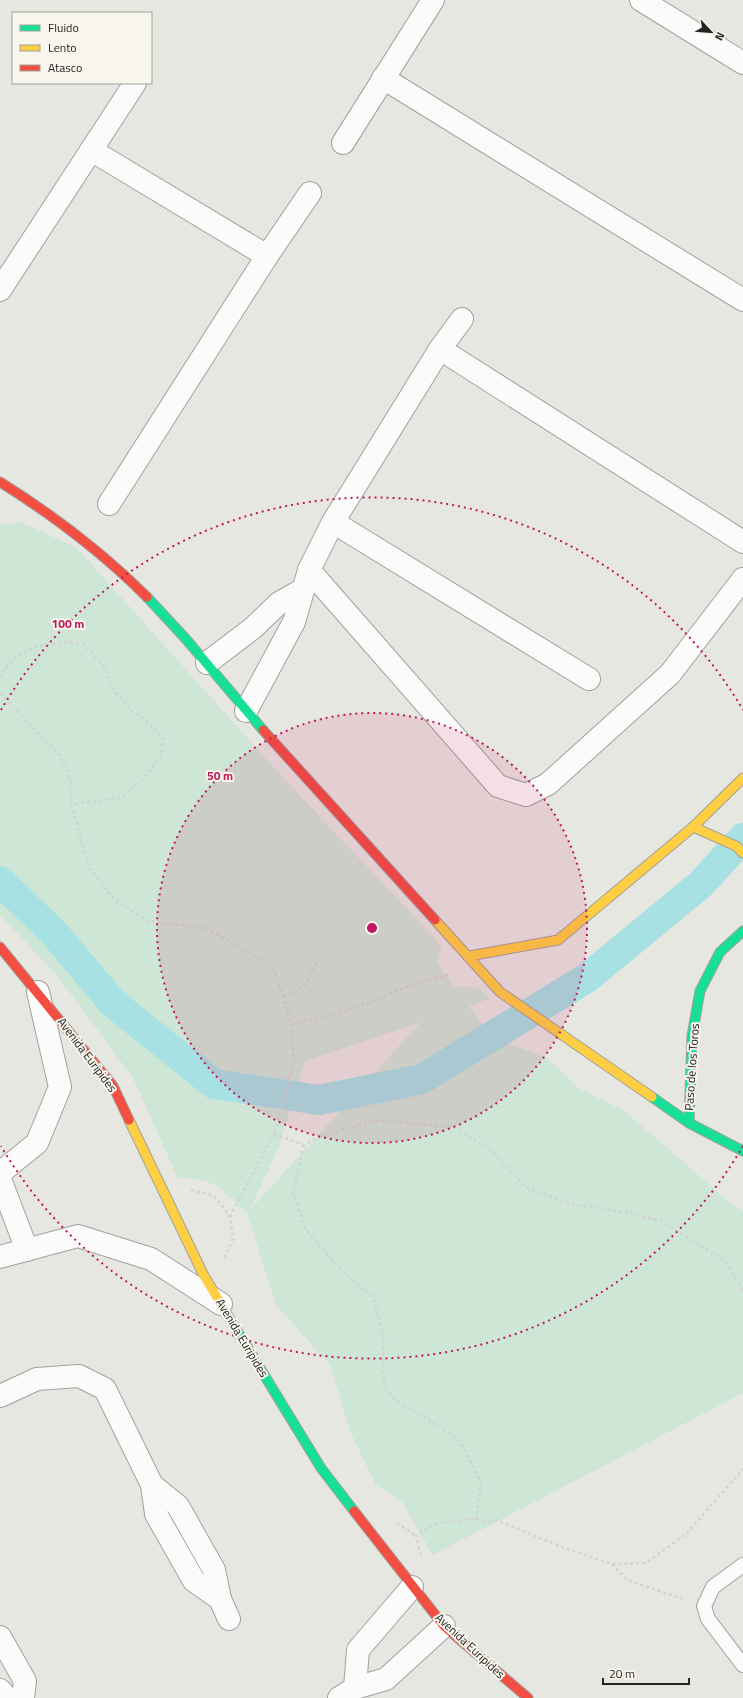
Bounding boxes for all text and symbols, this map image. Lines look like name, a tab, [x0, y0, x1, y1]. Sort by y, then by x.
legend	[12, 12, 152, 84]
north arrow	[691, 12, 731, 52]
text: Fluido	[48, 18, 79, 37]
text: N	[711, 29, 729, 43]
text: Lento	[48, 38, 77, 57]
text: Atasco	[48, 58, 82, 77]
text: 100 m	[52, 614, 84, 633]
text: 50 m	[207, 766, 233, 785]
centre of rings	[365, 921, 379, 935]
street label: Avenida Euripides	[53, 1013, 122, 1096]
street label: Paso de los Toros	[679, 1022, 704, 1111]
street label: Avenida Euripides	[211, 1295, 274, 1381]
street label: Avenida Euripides	[431, 1608, 510, 1683]
scale bar	[603, 1660, 689, 1686]
text: 20 m	[609, 1664, 635, 1683]

